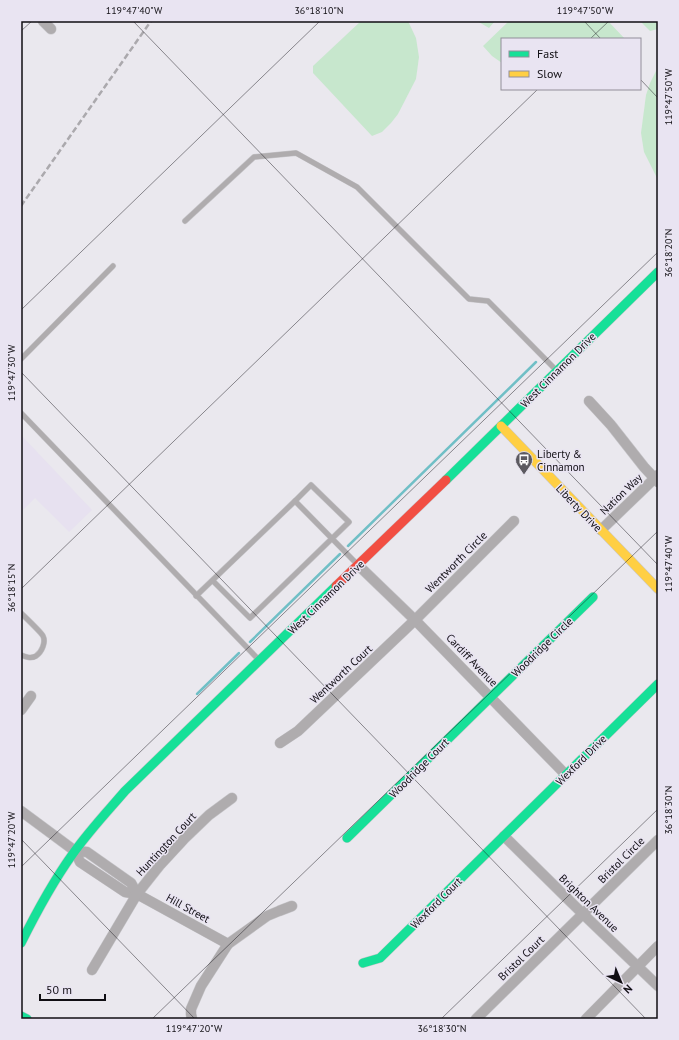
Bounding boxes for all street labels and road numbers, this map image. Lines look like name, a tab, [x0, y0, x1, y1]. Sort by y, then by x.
street label: West Cinnamon Drive	[517, 329, 599, 411]
street label: Nation Way	[597, 470, 646, 518]
street label: Liberty Drive	[553, 481, 605, 535]
street label: Wentworth Circle	[422, 528, 490, 596]
street label: West Cinnamon Drive	[285, 557, 367, 637]
street label: Woodridge Circle	[508, 614, 576, 680]
street label: Cardiff Avenue	[443, 631, 501, 690]
street label: Wentworth Court	[307, 641, 375, 706]
street label: Wexford Drive	[553, 731, 610, 788]
street label: Woodridge Court	[386, 735, 452, 801]
street label: Huntington Court	[133, 809, 199, 879]
street label: Bristol Circle	[595, 834, 647, 886]
street label: Brighton Avenue	[556, 871, 622, 935]
street label: Wexford Court	[407, 874, 465, 932]
street label: Hill Street	[164, 890, 213, 926]
street label: Bristol Court	[495, 932, 547, 984]

